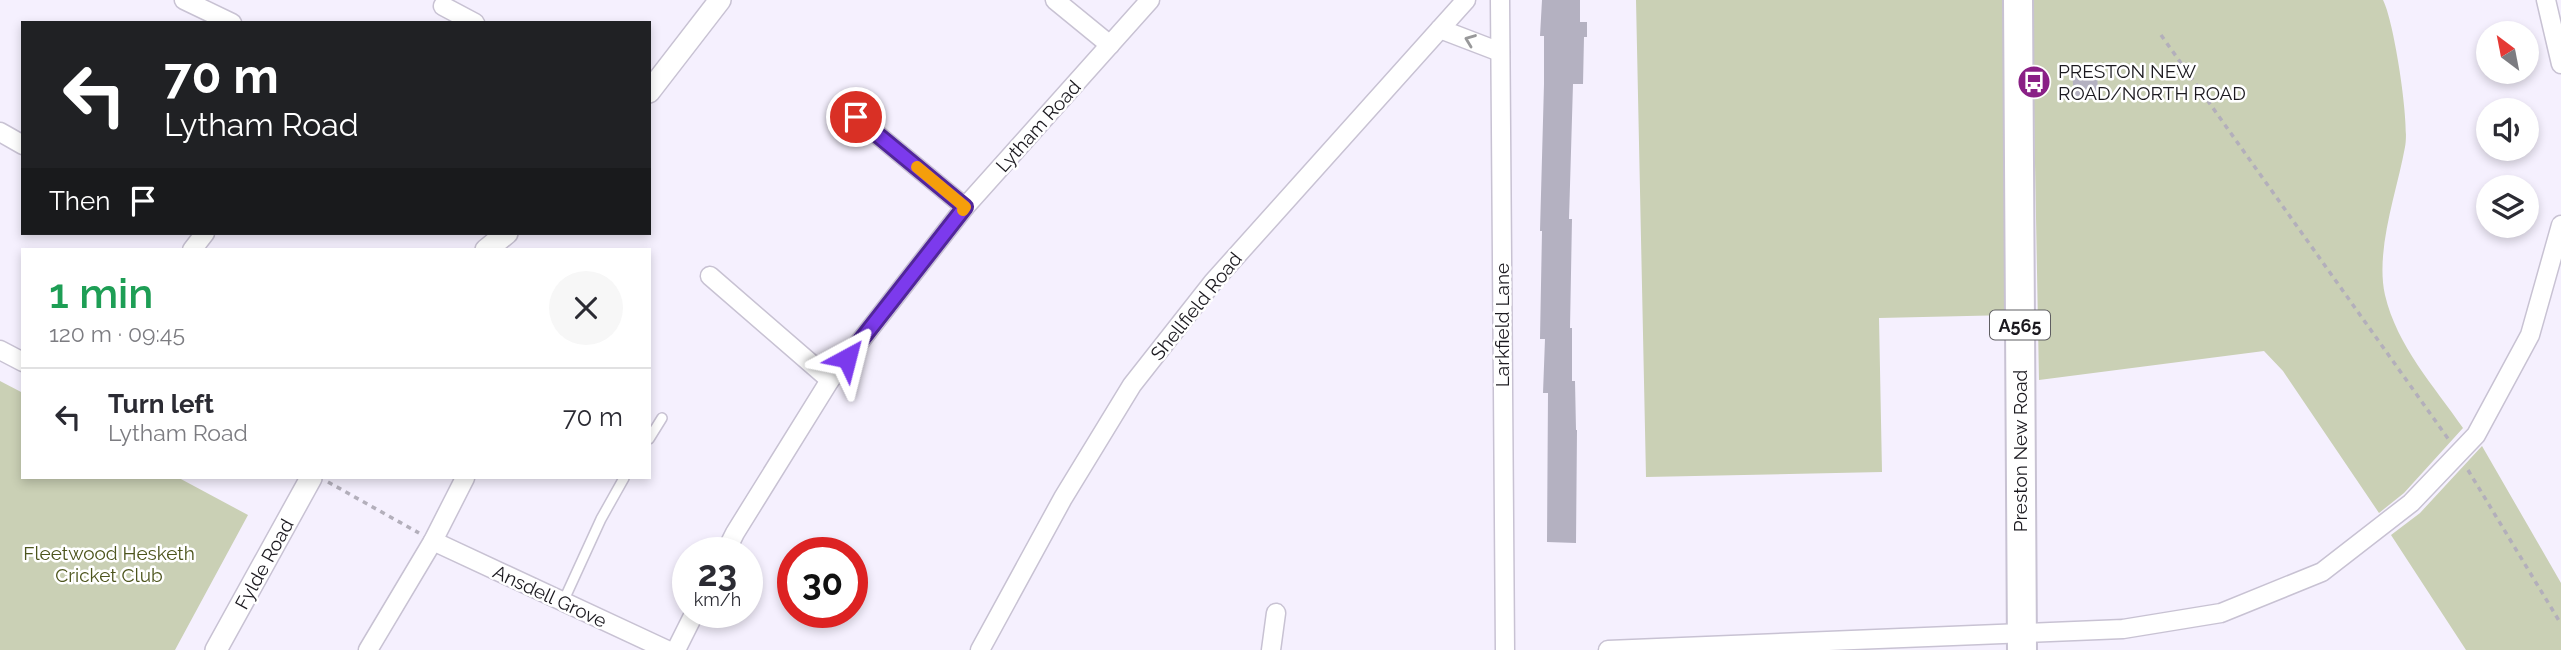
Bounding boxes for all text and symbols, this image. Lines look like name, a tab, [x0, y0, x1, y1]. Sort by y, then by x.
north arrow	[2476, 21, 2539, 84]
map controls	[2476, 21, 2539, 238]
one-way arrow	[1465, 35, 1477, 49]
text: 70 m	[164, 47, 279, 104]
icon: left	[49, 49, 140, 140]
place label: PRESTON NEW ROAD/NORTH ROAD	[2058, 60, 2246, 104]
bus stop icon: PRESTON NEW ROAD/NORTH ROAD	[2015, 63, 2053, 101]
street label: Lytham Road	[991, 76, 1085, 176]
pin	[826, 87, 886, 147]
icon: arrive	[837, 98, 875, 136]
button: sound	[2476, 98, 2539, 161]
text: Lytham Road	[164, 106, 359, 143]
button: layers	[2476, 175, 2539, 238]
icon: arrive	[124, 182, 162, 220]
text: Then	[49, 186, 110, 216]
street label: Shellfield Road	[1146, 248, 1246, 364]
street label: Larkfield Lane	[1491, 263, 1513, 387]
text: 1 min	[49, 269, 153, 318]
button: close	[549, 271, 623, 345]
road number: A565	[1990, 310, 2050, 340]
text: 120 m · 09:45	[49, 320, 185, 347]
position arrow	[810, 321, 884, 395]
street label: Preston New Road	[2009, 370, 2031, 532]
text: Turn left	[108, 389, 214, 419]
icon: left	[49, 398, 87, 436]
text: 70 m	[563, 402, 623, 432]
text: Lytham Road	[108, 419, 248, 446]
street label: Fylde Road	[230, 515, 298, 613]
speed limit sign: 30	[777, 537, 868, 628]
park label: Fleetwood Hesketh Cricket Club	[23, 542, 195, 586]
text: 23	[698, 553, 737, 594]
street label: Ansdell Grove	[490, 560, 610, 632]
text: km/h	[694, 589, 741, 610]

